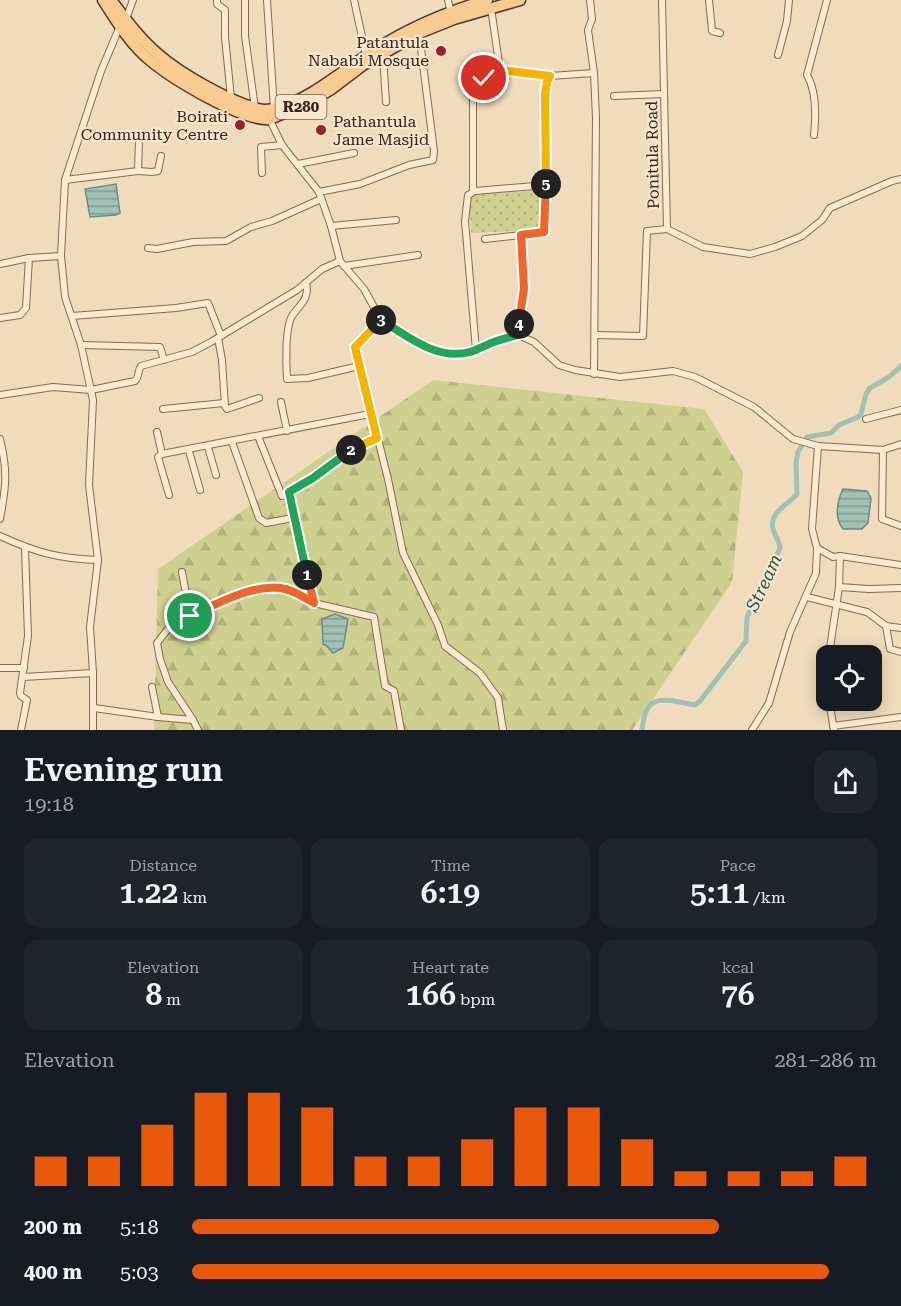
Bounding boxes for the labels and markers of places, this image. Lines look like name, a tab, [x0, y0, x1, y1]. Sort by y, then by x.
place label: Patantula Nababi Mosque	[308, 33, 429, 70]
marker: Patantula Nababi Mosque	[434, 44, 448, 58]
pin	[458, 52, 509, 103]
place label: Boirati Community Centre	[81, 107, 228, 144]
place label: Pathantula Jame Masjid	[333, 112, 429, 149]
marker: Boirati Community Centre	[233, 118, 247, 132]
marker: Pathantula Jame Masjid	[314, 123, 328, 137]
pin: 5	[531, 169, 561, 199]
pin: 3	[366, 305, 396, 335]
pin: 4	[504, 309, 534, 339]
pin: 2	[336, 435, 366, 465]
pin: 1	[292, 560, 322, 590]
pin	[164, 590, 215, 641]

